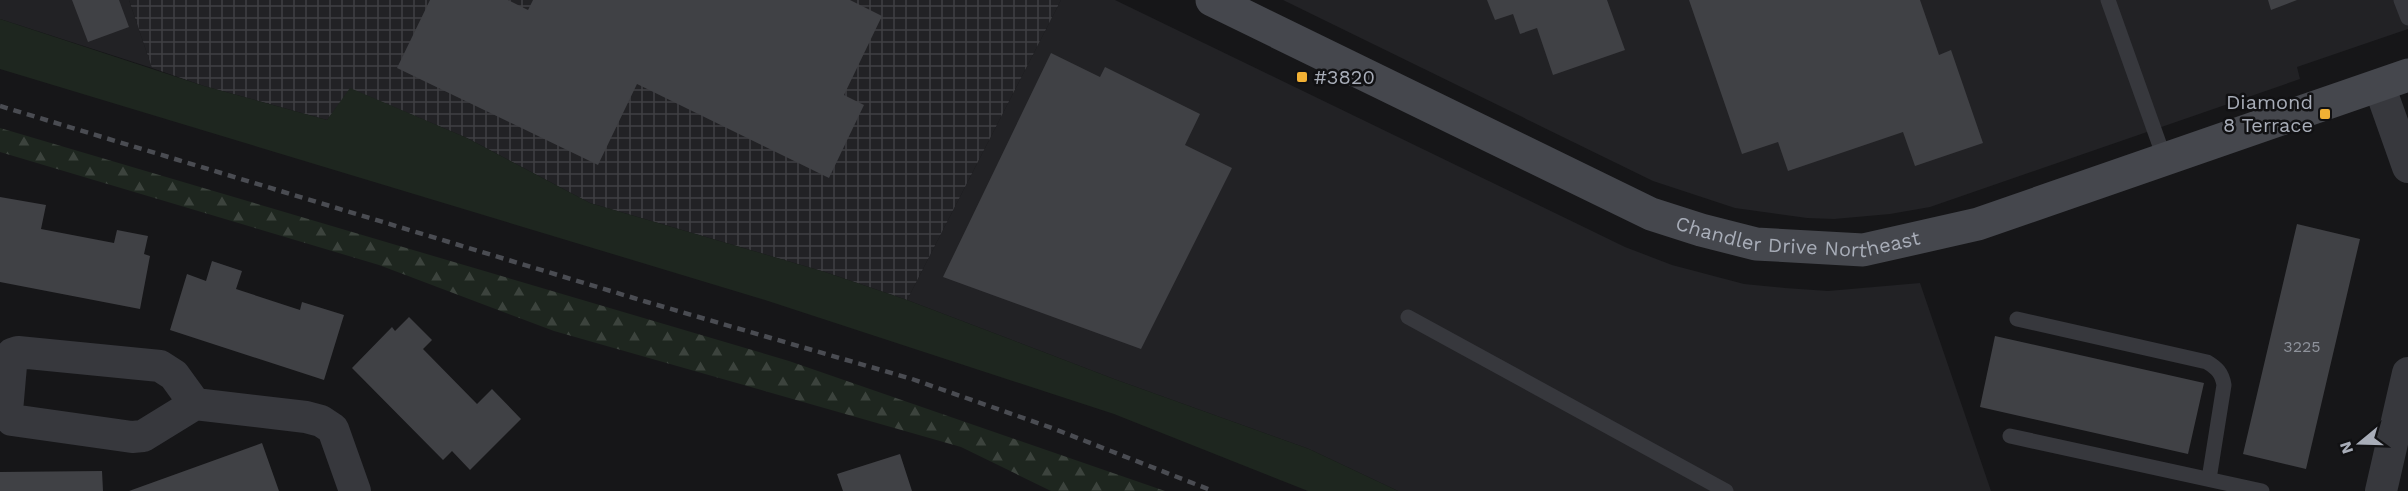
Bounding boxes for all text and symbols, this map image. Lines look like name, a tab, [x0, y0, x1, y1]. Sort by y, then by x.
place label: #3820	[1314, 65, 1375, 89]
marker: #3820	[1295, 70, 1309, 84]
place label: Diamond 8 Terrace	[2223, 90, 2313, 137]
marker: Diamond 8 Terrace	[2318, 107, 2332, 121]
street label: Chandler Drive Northeast	[1673, 211, 1923, 262]
house number: 3225	[2283, 337, 2321, 356]
north arrow	[2330, 413, 2390, 473]
text: N	[2335, 439, 2357, 456]

